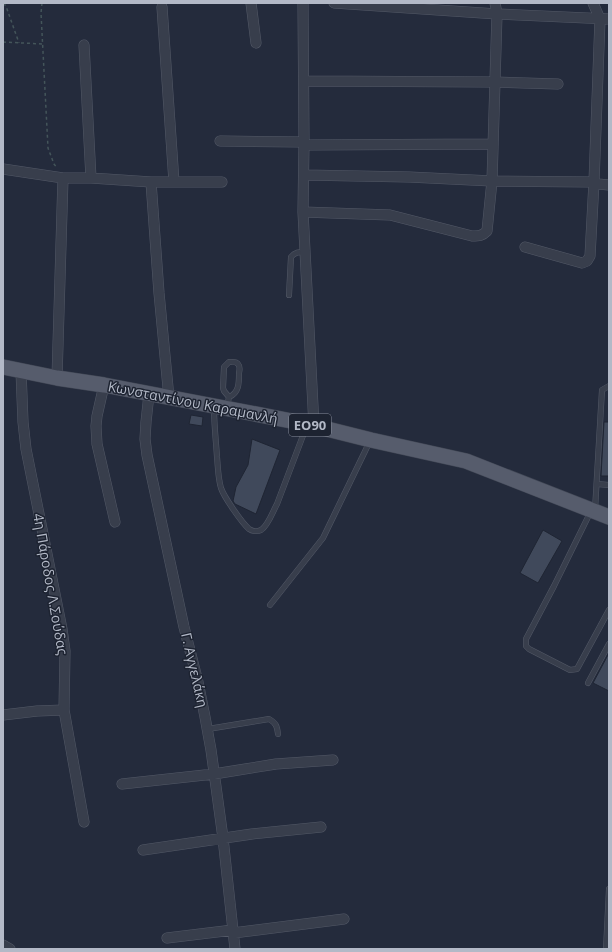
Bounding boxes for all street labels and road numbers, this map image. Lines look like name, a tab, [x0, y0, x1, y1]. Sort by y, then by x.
street label: Κωνσταντίνου Καραμανλή	[106, 376, 280, 428]
road number: ΕΟ90	[289, 414, 331, 436]
street label: 4η Πάροδος Λ.Σούδας	[29, 512, 73, 657]
street label: Γ. Αγγελάκη	[177, 631, 213, 709]

